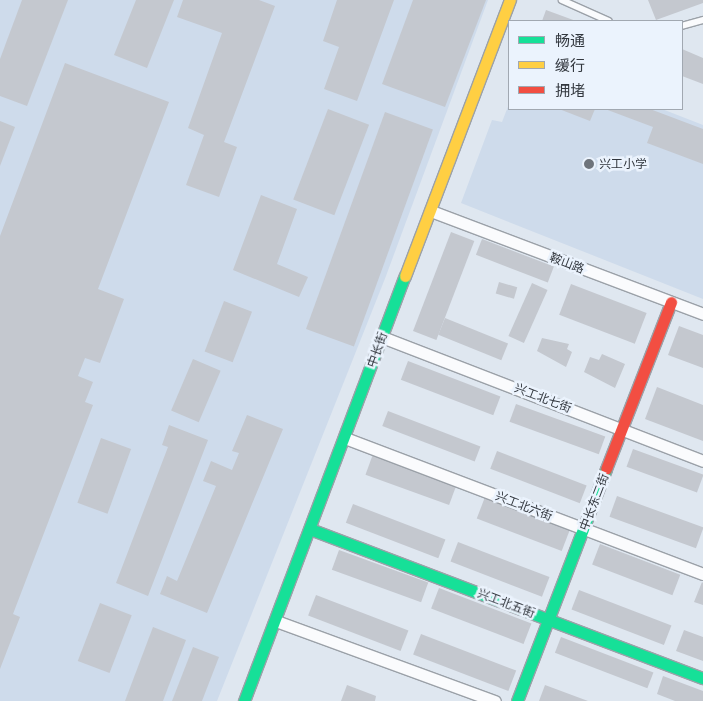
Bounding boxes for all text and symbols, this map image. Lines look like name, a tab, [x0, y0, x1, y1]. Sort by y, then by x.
legend	[508, 20, 683, 110]
text: 畅通	[555, 31, 585, 49]
text: 缓行	[555, 56, 585, 74]
text: 拥堵	[555, 81, 585, 99]
place label: 兴工小学	[599, 157, 647, 171]
marker: 兴工小学	[583, 158, 595, 170]
street label: 鞍山路	[548, 250, 586, 276]
street label: 中长街	[364, 331, 390, 369]
street label: 兴工北七街	[512, 381, 574, 415]
street label: 中长东二街	[577, 471, 611, 533]
street label: 兴工北六街	[493, 489, 555, 523]
street label: 兴工北五街	[475, 586, 537, 620]

